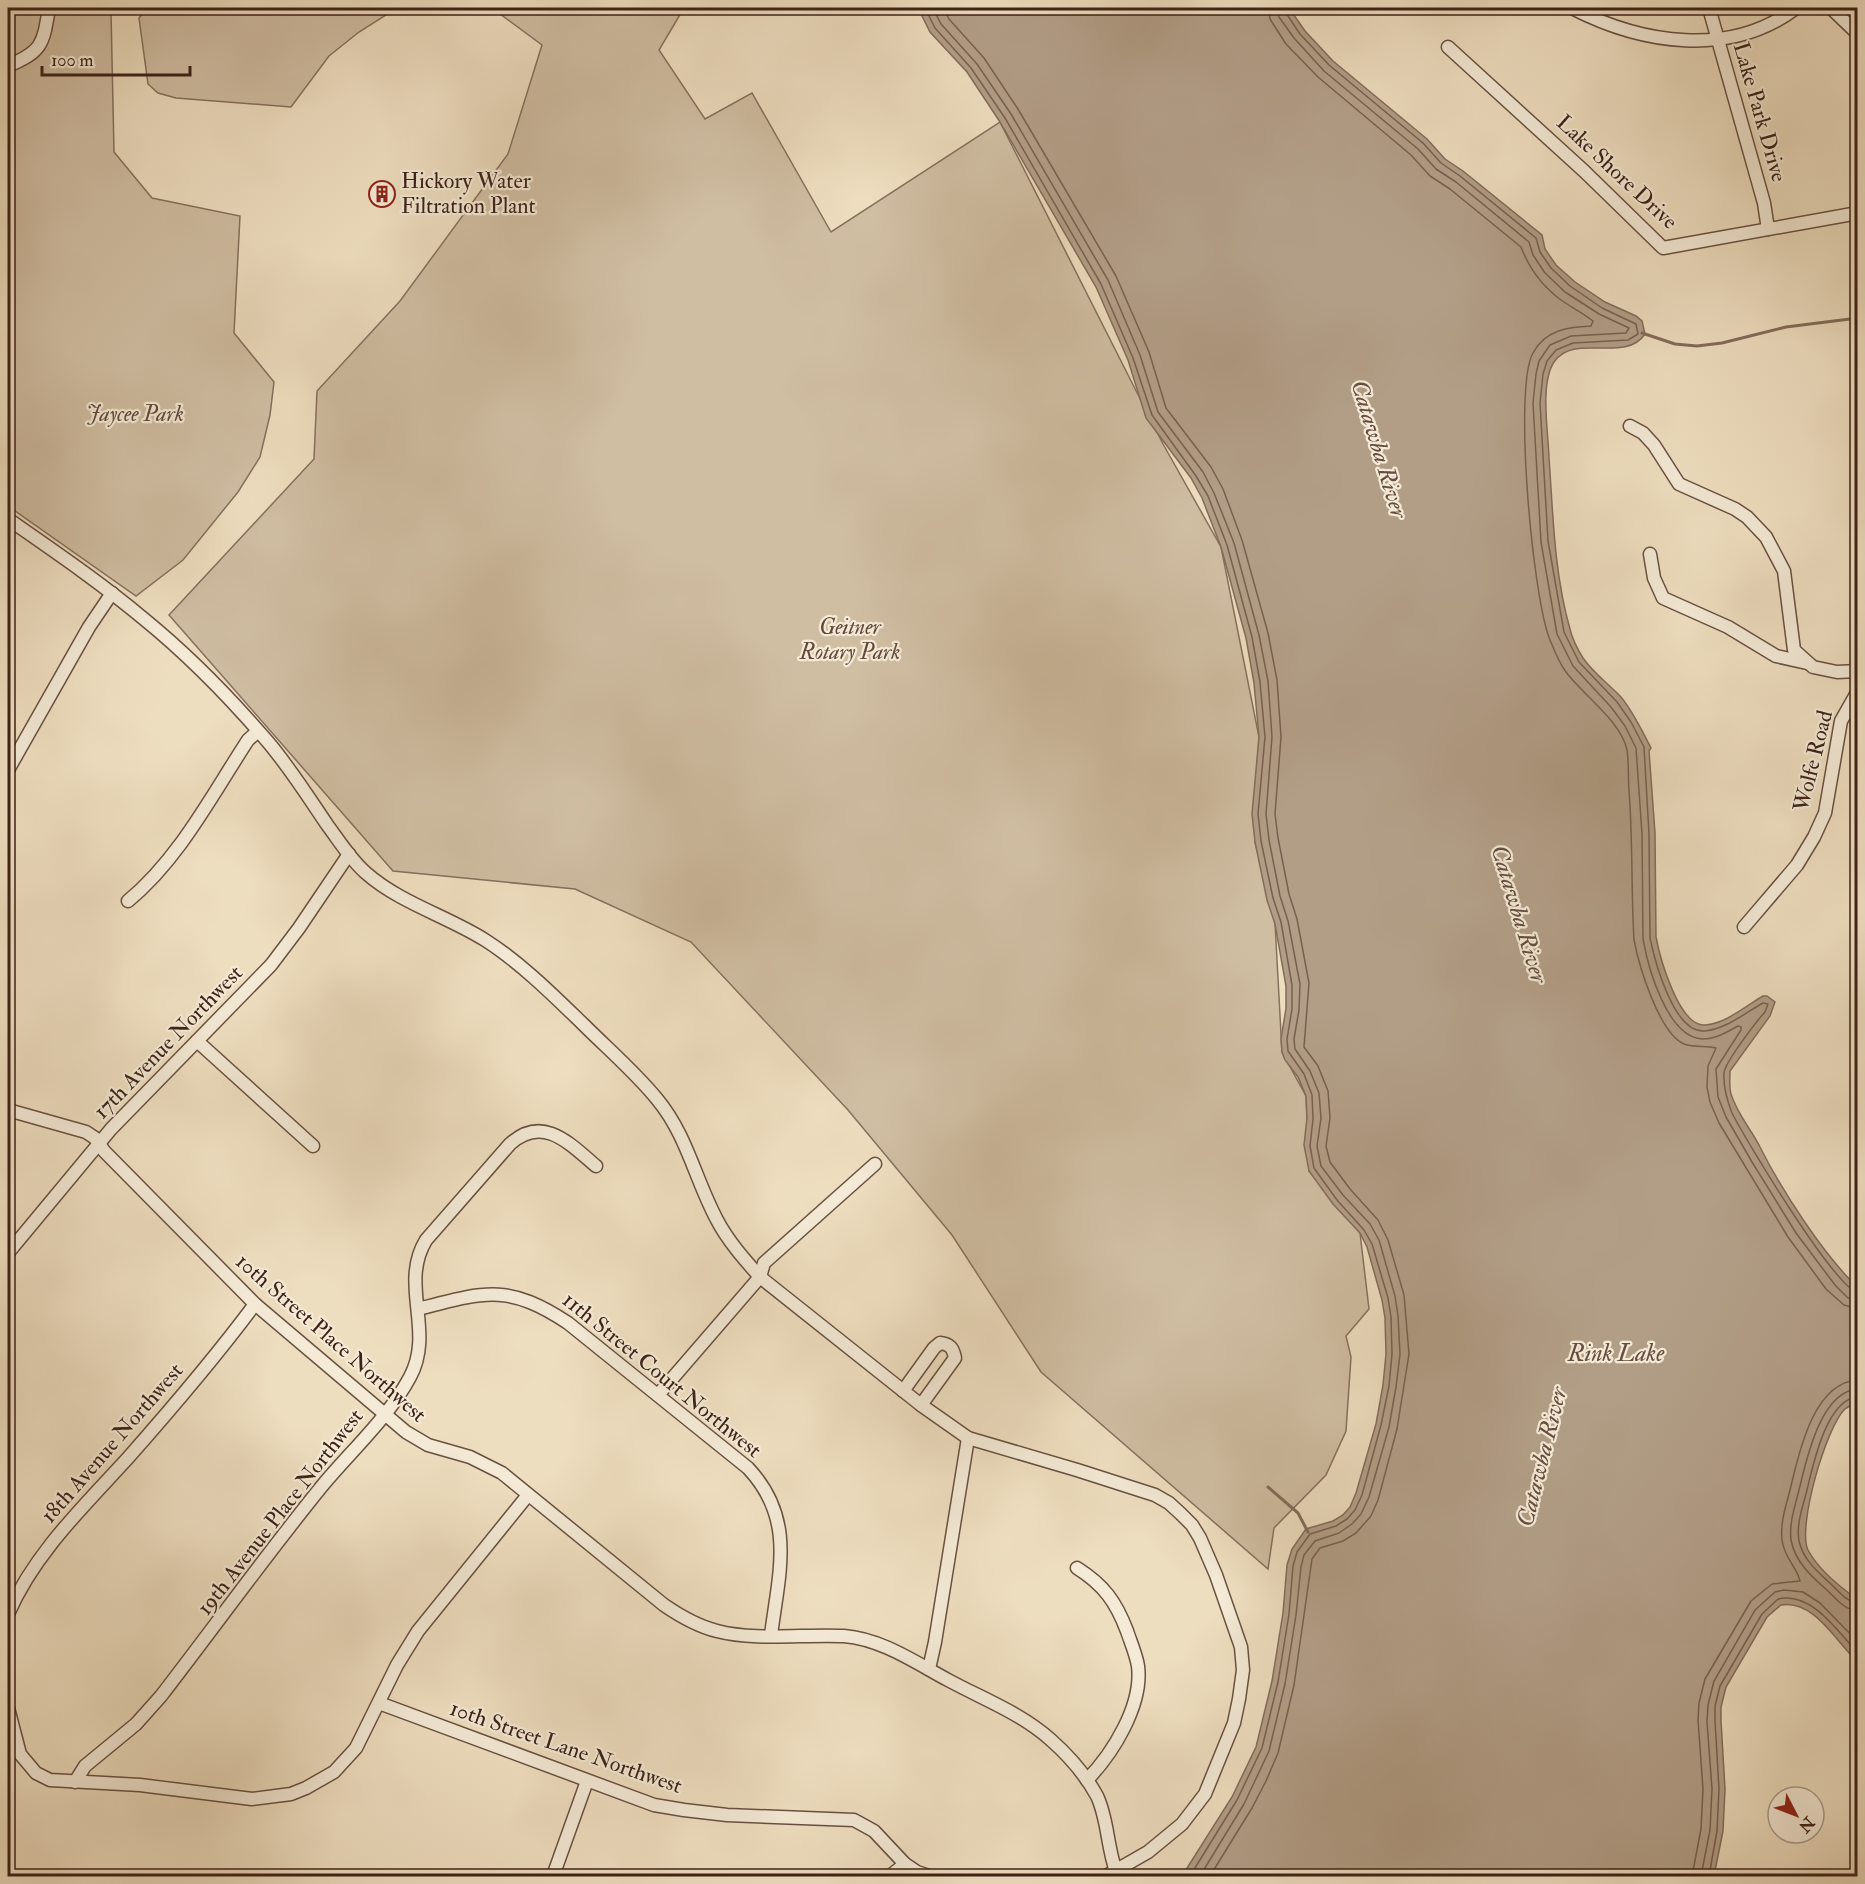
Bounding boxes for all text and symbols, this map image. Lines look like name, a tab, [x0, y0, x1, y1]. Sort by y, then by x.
scale bar	[42, 39, 190, 77]
street label: Lake Park Drive	[1727, 39, 1793, 185]
text: 100 m	[51, 49, 94, 72]
street label: Lake Shore Drive	[1551, 109, 1683, 235]
place label: Hickory Water Filtration Plant	[401, 167, 536, 220]
building icon: Hickory Water Filtration Plant	[367, 179, 397, 209]
water label: Catawba River	[1343, 376, 1415, 523]
park label: Jaycee Park	[86, 400, 184, 428]
park label: Geitner Rotary Park	[799, 613, 900, 666]
street label: Wolfe Road	[1787, 707, 1839, 816]
water label: Catawba River	[1483, 841, 1555, 988]
street label: 17th Avenue Northwest	[87, 959, 249, 1125]
street label: 10th Street Place Northwest	[230, 1247, 432, 1429]
street label: 11th Street Court Northwest	[557, 1286, 767, 1464]
water label: Rink Lake	[1567, 1338, 1665, 1369]
street label: 18th Avenue Northwest	[35, 1357, 189, 1529]
water label: Catawba River	[1510, 1383, 1575, 1530]
street label: 19th Avenue Place Northwest	[191, 1403, 369, 1621]
street label: 10th Street Lane Northwest	[446, 1694, 686, 1800]
north arrow	[1766, 1785, 1826, 1845]
text: N	[1794, 1812, 1819, 1837]

